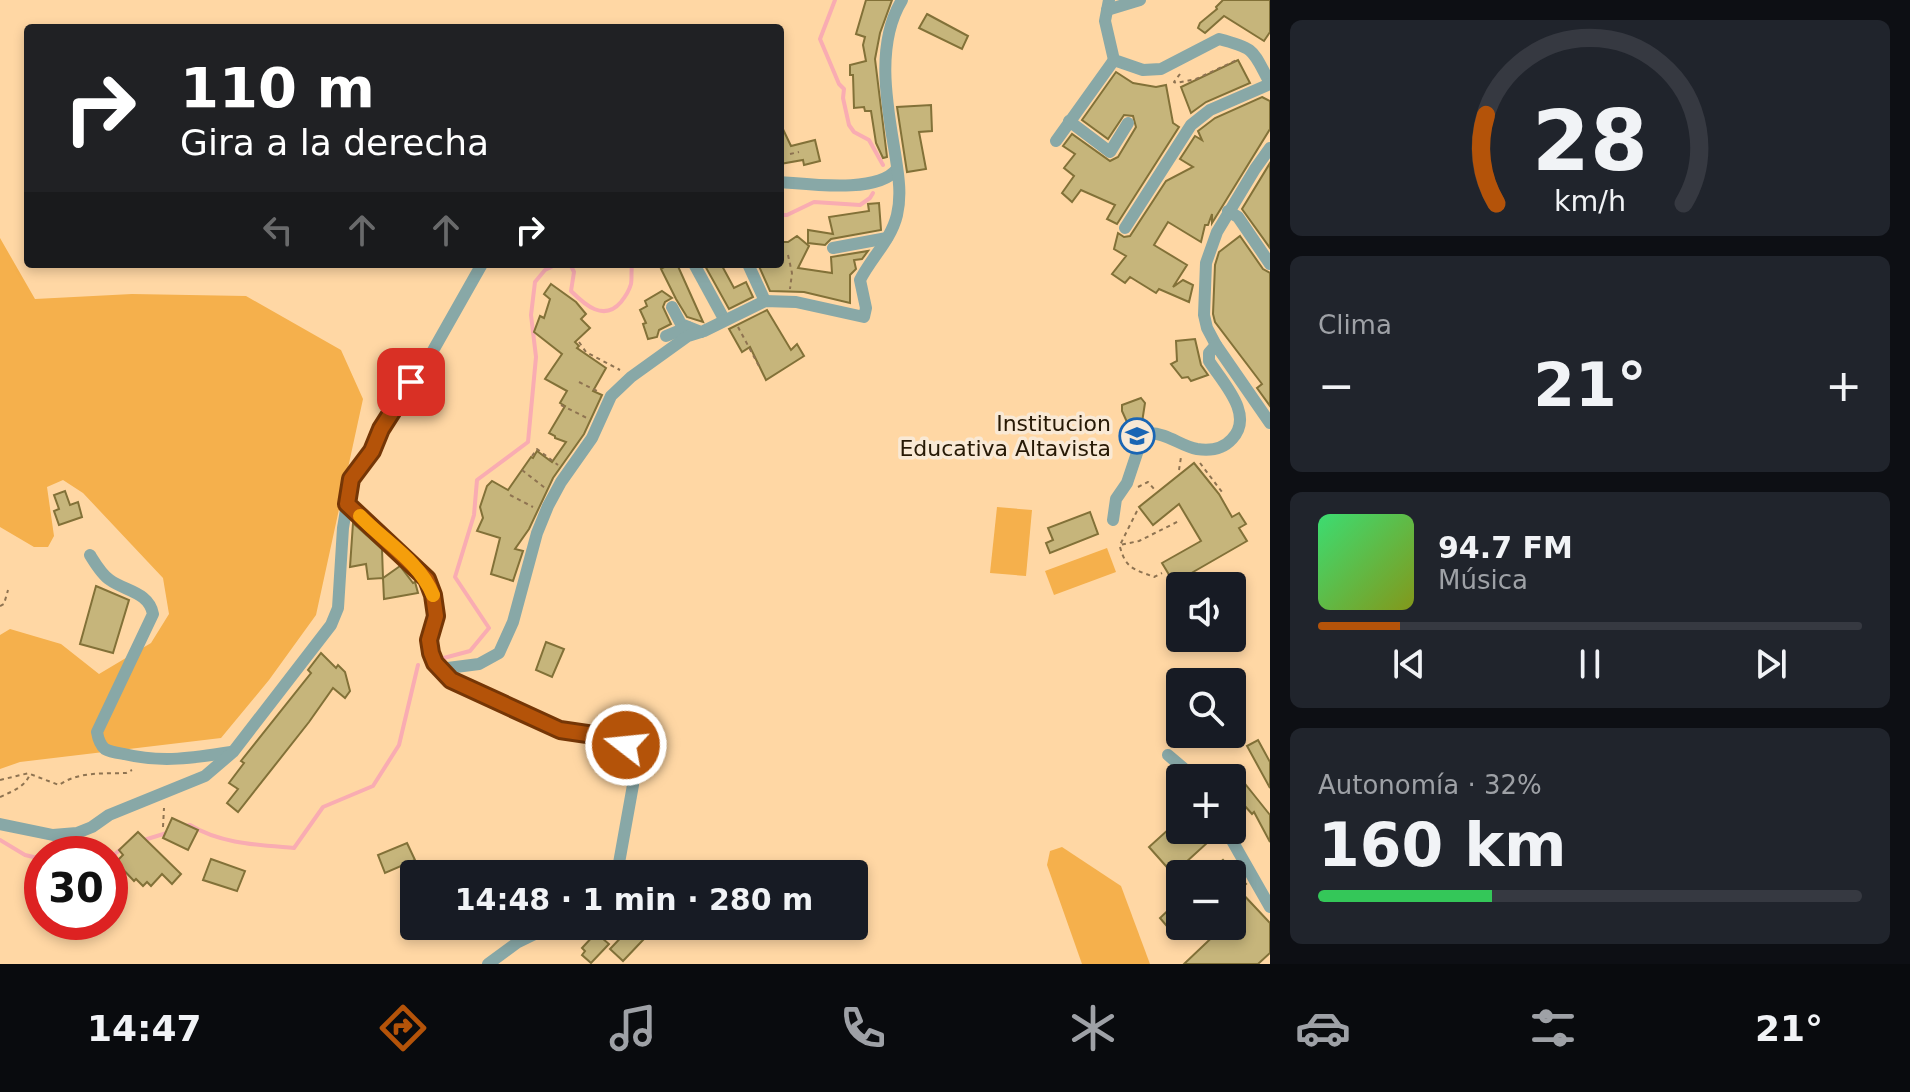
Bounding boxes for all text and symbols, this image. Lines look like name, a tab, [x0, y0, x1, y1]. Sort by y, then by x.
text: 110 m	[180, 55, 375, 120]
icon: right	[48, 56, 152, 160]
text: 28	[1532, 93, 1648, 190]
text: Gira a la derecha	[180, 122, 489, 163]
text: km/h	[1554, 184, 1626, 218]
icon: left	[256, 208, 300, 252]
icon: ahead	[340, 208, 384, 252]
icon: ahead	[424, 208, 468, 252]
icon: right	[508, 208, 552, 252]
text: Clima	[1318, 310, 1392, 340]
pin	[377, 348, 445, 416]
text: 21°	[1533, 350, 1647, 420]
icon: arrive	[389, 360, 433, 404]
text: −	[1318, 360, 1355, 411]
text: +	[1825, 360, 1862, 411]
place label: Institucion Educativa Altavista	[899, 411, 1111, 461]
school or university icon: Institucion Educativa Altavista	[1118, 417, 1156, 455]
text: 94.7 FM	[1438, 530, 1573, 565]
text: Música	[1438, 565, 1528, 595]
map controls	[1166, 572, 1246, 940]
button: sound	[1166, 572, 1246, 652]
icon: previous	[1387, 642, 1431, 686]
icon: pause	[1568, 642, 1612, 686]
icon: next	[1749, 642, 1793, 686]
button: search	[1166, 668, 1246, 748]
position arrow	[584, 703, 668, 787]
button: +	[1166, 764, 1246, 844]
text: Autonomía · 32%	[1318, 770, 1542, 800]
text: 160 km	[1318, 810, 1567, 880]
speed limit sign: 30	[24, 836, 128, 940]
button: −	[1166, 860, 1246, 940]
text: 14:48 · 1 min · 280 m	[455, 882, 813, 917]
icon: directions	[375, 1000, 431, 1056]
icon: music	[605, 1000, 661, 1056]
icon: phone	[835, 1000, 891, 1056]
icon: climate	[1065, 1000, 1121, 1056]
icon: car	[1295, 1000, 1351, 1056]
icon: filters	[1525, 1000, 1581, 1056]
text: 14:47	[87, 1008, 202, 1049]
text: 21°	[1755, 1008, 1823, 1049]

